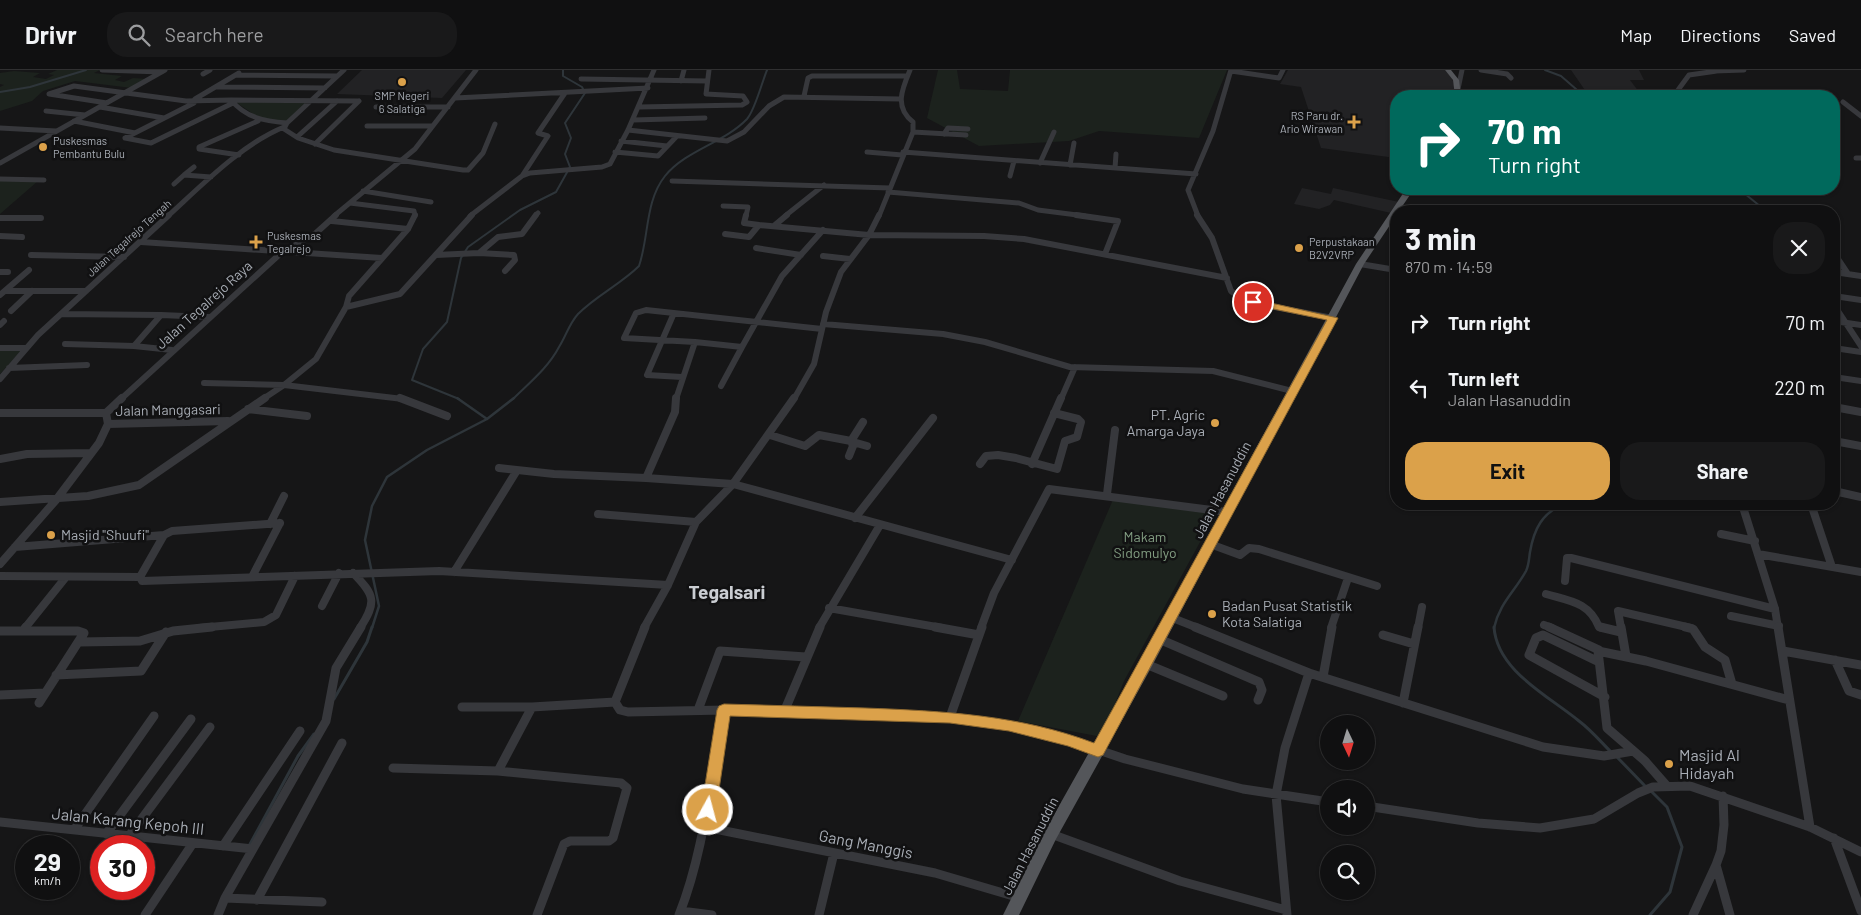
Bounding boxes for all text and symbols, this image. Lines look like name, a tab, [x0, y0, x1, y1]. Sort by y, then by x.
search box	[107, 12, 457, 57]
text: Drivr	[25, 20, 77, 49]
icon: search	[125, 21, 153, 49]
text: Search here	[165, 23, 264, 46]
text: Map	[1620, 24, 1652, 46]
text: Directions	[1680, 24, 1761, 46]
text: Saved	[1789, 24, 1836, 46]
marker: SMP Negeri 6 Salatiga	[396, 76, 408, 88]
place label: SMP Negeri 6 Salatiga	[375, 89, 430, 115]
place label: RS Paru dr. Ario Wirawan	[1280, 109, 1343, 135]
text: 70 m	[1488, 109, 1562, 151]
icon: right	[1405, 110, 1470, 175]
marker: RS Paru dr. Ario Wirawan	[1347, 115, 1361, 129]
place label: Puskesmas Pembantu Bulu	[53, 134, 125, 160]
marker: Puskesmas Pembantu Bulu	[37, 141, 49, 153]
text: Turn right	[1488, 151, 1581, 177]
street label: Jalan Tegalrejo Tengah	[84, 196, 174, 279]
text: 3 min	[1405, 220, 1476, 256]
button: close	[1773, 222, 1825, 274]
place label: Puskesmas Tegalrejo	[267, 229, 321, 255]
marker: Puskesmas Tegalrejo	[249, 235, 263, 249]
place label: Perpustakaan B2V2VRP	[1309, 235, 1375, 261]
marker: Perpustakaan B2V2VRP	[1293, 242, 1305, 254]
street label: Jalan Tegalrejo Raya	[152, 257, 255, 352]
text: 870 m · 14:59	[1405, 257, 1493, 276]
pin	[1232, 281, 1274, 323]
icon: arrive	[1239, 288, 1267, 316]
icon: right	[1405, 309, 1433, 337]
text: Turn right	[1448, 311, 1530, 334]
text: 70 m	[1786, 311, 1825, 334]
text: Turn left	[1448, 367, 1519, 390]
icon: left	[1405, 374, 1433, 402]
text: 220 m	[1774, 376, 1825, 399]
text: Jalan Hasanuddin	[1448, 390, 1571, 409]
street label: Jalan Manggasari	[115, 400, 221, 419]
place label: PT. Agric Amarga Jaya	[1127, 406, 1205, 439]
marker: PT. Agric Amarga Jaya	[1209, 417, 1221, 429]
street label: Jalan Hasanuddin	[1189, 438, 1254, 541]
button: Exit	[1405, 442, 1610, 500]
button: Share	[1620, 442, 1825, 500]
place label: Masjid "Shuufi"	[61, 526, 149, 543]
park label: Makam Sidomulyo	[1113, 528, 1177, 561]
marker: Masjid "Shuufi"	[45, 529, 57, 541]
district label: Tegalsari	[689, 580, 765, 603]
place label: Badan Pusat Statistik Kota Salatiga	[1222, 597, 1352, 630]
marker: Badan Pusat Statistik Kota Salatiga	[1206, 608, 1218, 620]
north arrow	[1320, 715, 1375, 770]
map controls	[1320, 715, 1375, 900]
place label: Masjid Al Hidayah	[1679, 745, 1740, 782]
marker: Masjid Al Hidayah	[1663, 758, 1675, 770]
button: sound	[1320, 780, 1375, 835]
position arrow	[681, 783, 733, 835]
street label: Jalan Hasanuddin	[998, 794, 1062, 898]
street label: Jalan Karang Kepoh III	[51, 803, 205, 838]
street label: Gang Manggis	[817, 825, 915, 862]
speed limit sign: 30	[90, 835, 155, 900]
button: search	[1320, 845, 1375, 900]
text: 29	[34, 846, 61, 876]
text: km/h	[34, 873, 61, 887]

